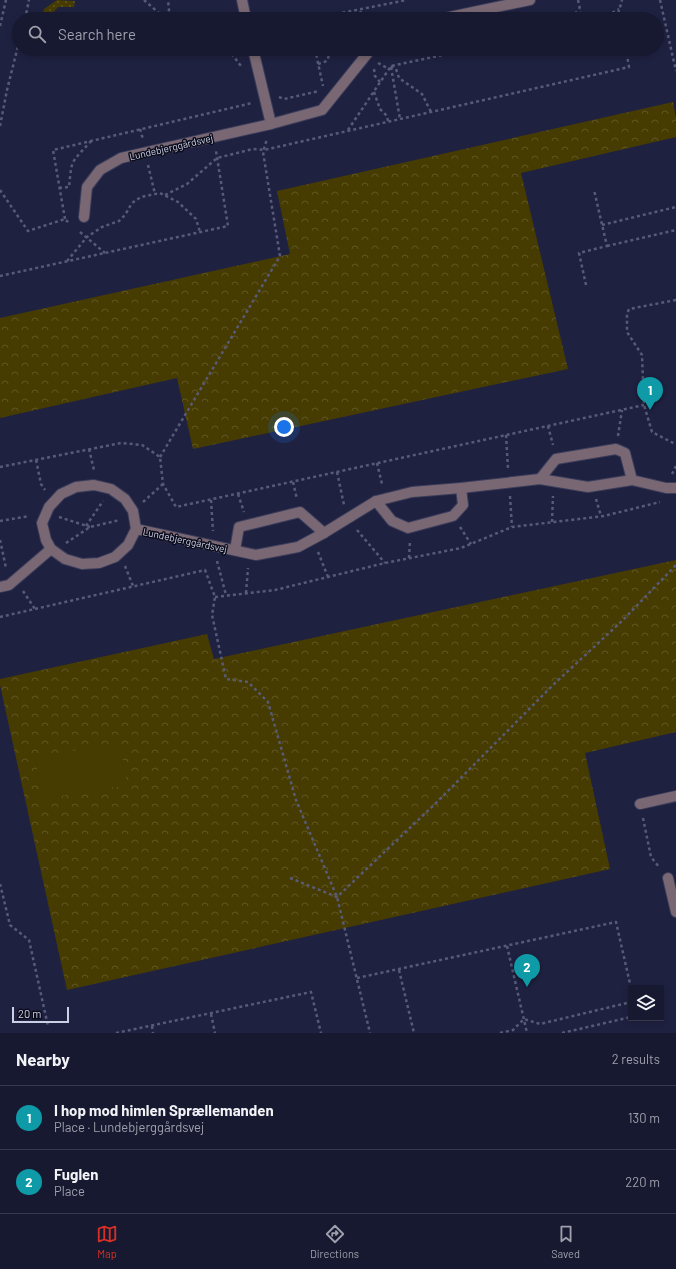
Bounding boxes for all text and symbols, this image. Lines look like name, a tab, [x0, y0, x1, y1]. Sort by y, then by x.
search box	[12, 12, 664, 56]
icon: search	[26, 23, 48, 45]
text: Search here	[58, 25, 136, 43]
street label: Lundebjerggårdsvej	[128, 132, 214, 162]
pin: 1	[637, 377, 663, 410]
your location	[274, 417, 294, 437]
street label: Lundebjerggårdsvej	[142, 525, 228, 555]
pin: 2	[514, 954, 540, 987]
map controls	[628, 985, 664, 1021]
button: layers	[628, 985, 664, 1021]
scale bar	[12, 1005, 69, 1024]
text: 20 m	[18, 1007, 41, 1020]
text: Nearby	[16, 1049, 70, 1069]
text: 2 results	[612, 1051, 660, 1067]
text: I hop mod himlen Sprællemanden	[54, 1101, 274, 1119]
text: 1	[27, 1110, 31, 1126]
text: 130 m	[628, 1110, 660, 1126]
text: Place · Lundebjerggårdsvej	[54, 1119, 204, 1135]
text: Fuglen	[54, 1165, 98, 1183]
text: 2	[25, 1174, 33, 1190]
text: 220 m	[625, 1174, 660, 1190]
text: Place	[54, 1183, 85, 1199]
tab: Map	[96, 1223, 118, 1260]
tab: Directions	[310, 1223, 359, 1260]
tab: Saved	[551, 1223, 580, 1260]

